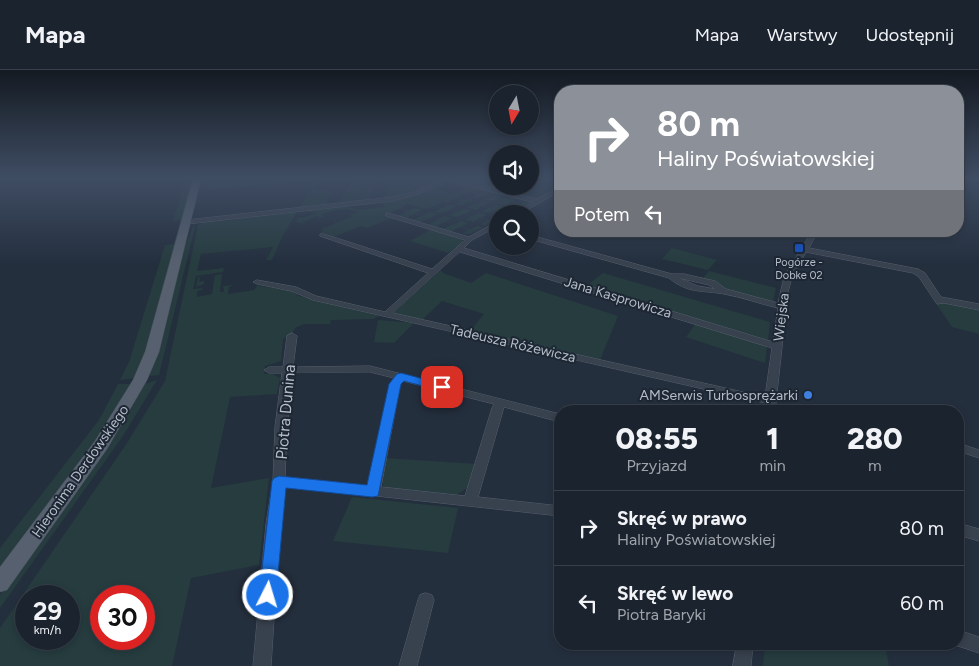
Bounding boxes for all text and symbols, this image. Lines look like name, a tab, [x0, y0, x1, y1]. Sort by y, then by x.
text: Mapa	[25, 20, 86, 49]
text: Mapa	[695, 24, 739, 46]
text: Warstwy	[767, 24, 838, 46]
text: Udostępnij	[866, 24, 954, 46]
north arrow	[489, 85, 539, 135]
map controls	[489, 85, 539, 255]
text: 80 m	[657, 103, 740, 145]
icon: right	[574, 105, 639, 170]
button: sound	[489, 145, 539, 195]
text: Haliny Poświatowskiej	[657, 145, 875, 172]
icon: left	[640, 200, 668, 228]
text: Potem	[574, 203, 630, 226]
button: search	[489, 205, 539, 255]
marker: Pogórze - Dobke 02	[793, 242, 805, 254]
place label: Pogórze - Dobke 02	[775, 256, 823, 282]
street label: Jana Kasprowicza	[562, 273, 674, 322]
street label: Wiejska	[770, 292, 793, 342]
street label: Tadeusza Różewicza	[448, 321, 577, 366]
street label: Piotra Dunina	[272, 364, 299, 460]
pin	[421, 366, 463, 408]
icon: arrive	[428, 373, 456, 401]
place label: AMSerwis Turbosprężarki	[640, 387, 798, 404]
marker: AMSerwis Turbosprężarki	[802, 389, 814, 401]
street label: Hieronima Derdowskiego	[28, 402, 133, 541]
text: 08:55	[615, 420, 698, 457]
text: 1	[766, 420, 779, 457]
text: 280	[847, 420, 903, 457]
text: Przyjazd	[626, 456, 687, 475]
text: min	[759, 456, 786, 475]
text: m	[868, 456, 882, 475]
text: Skręć w prawo	[617, 507, 747, 530]
icon: right	[574, 514, 602, 542]
text: 80 m	[899, 517, 944, 540]
text: Haliny Poświatowskiej	[617, 530, 776, 549]
position arrow	[241, 568, 293, 620]
text: Skręć w lewo	[617, 582, 733, 605]
speed limit sign: 30	[90, 585, 155, 650]
icon: left	[574, 589, 602, 617]
text: 60 m	[900, 592, 944, 615]
text: 29	[33, 596, 62, 626]
text: Piotra Baryki	[617, 605, 706, 624]
text: km/h	[34, 623, 61, 637]

